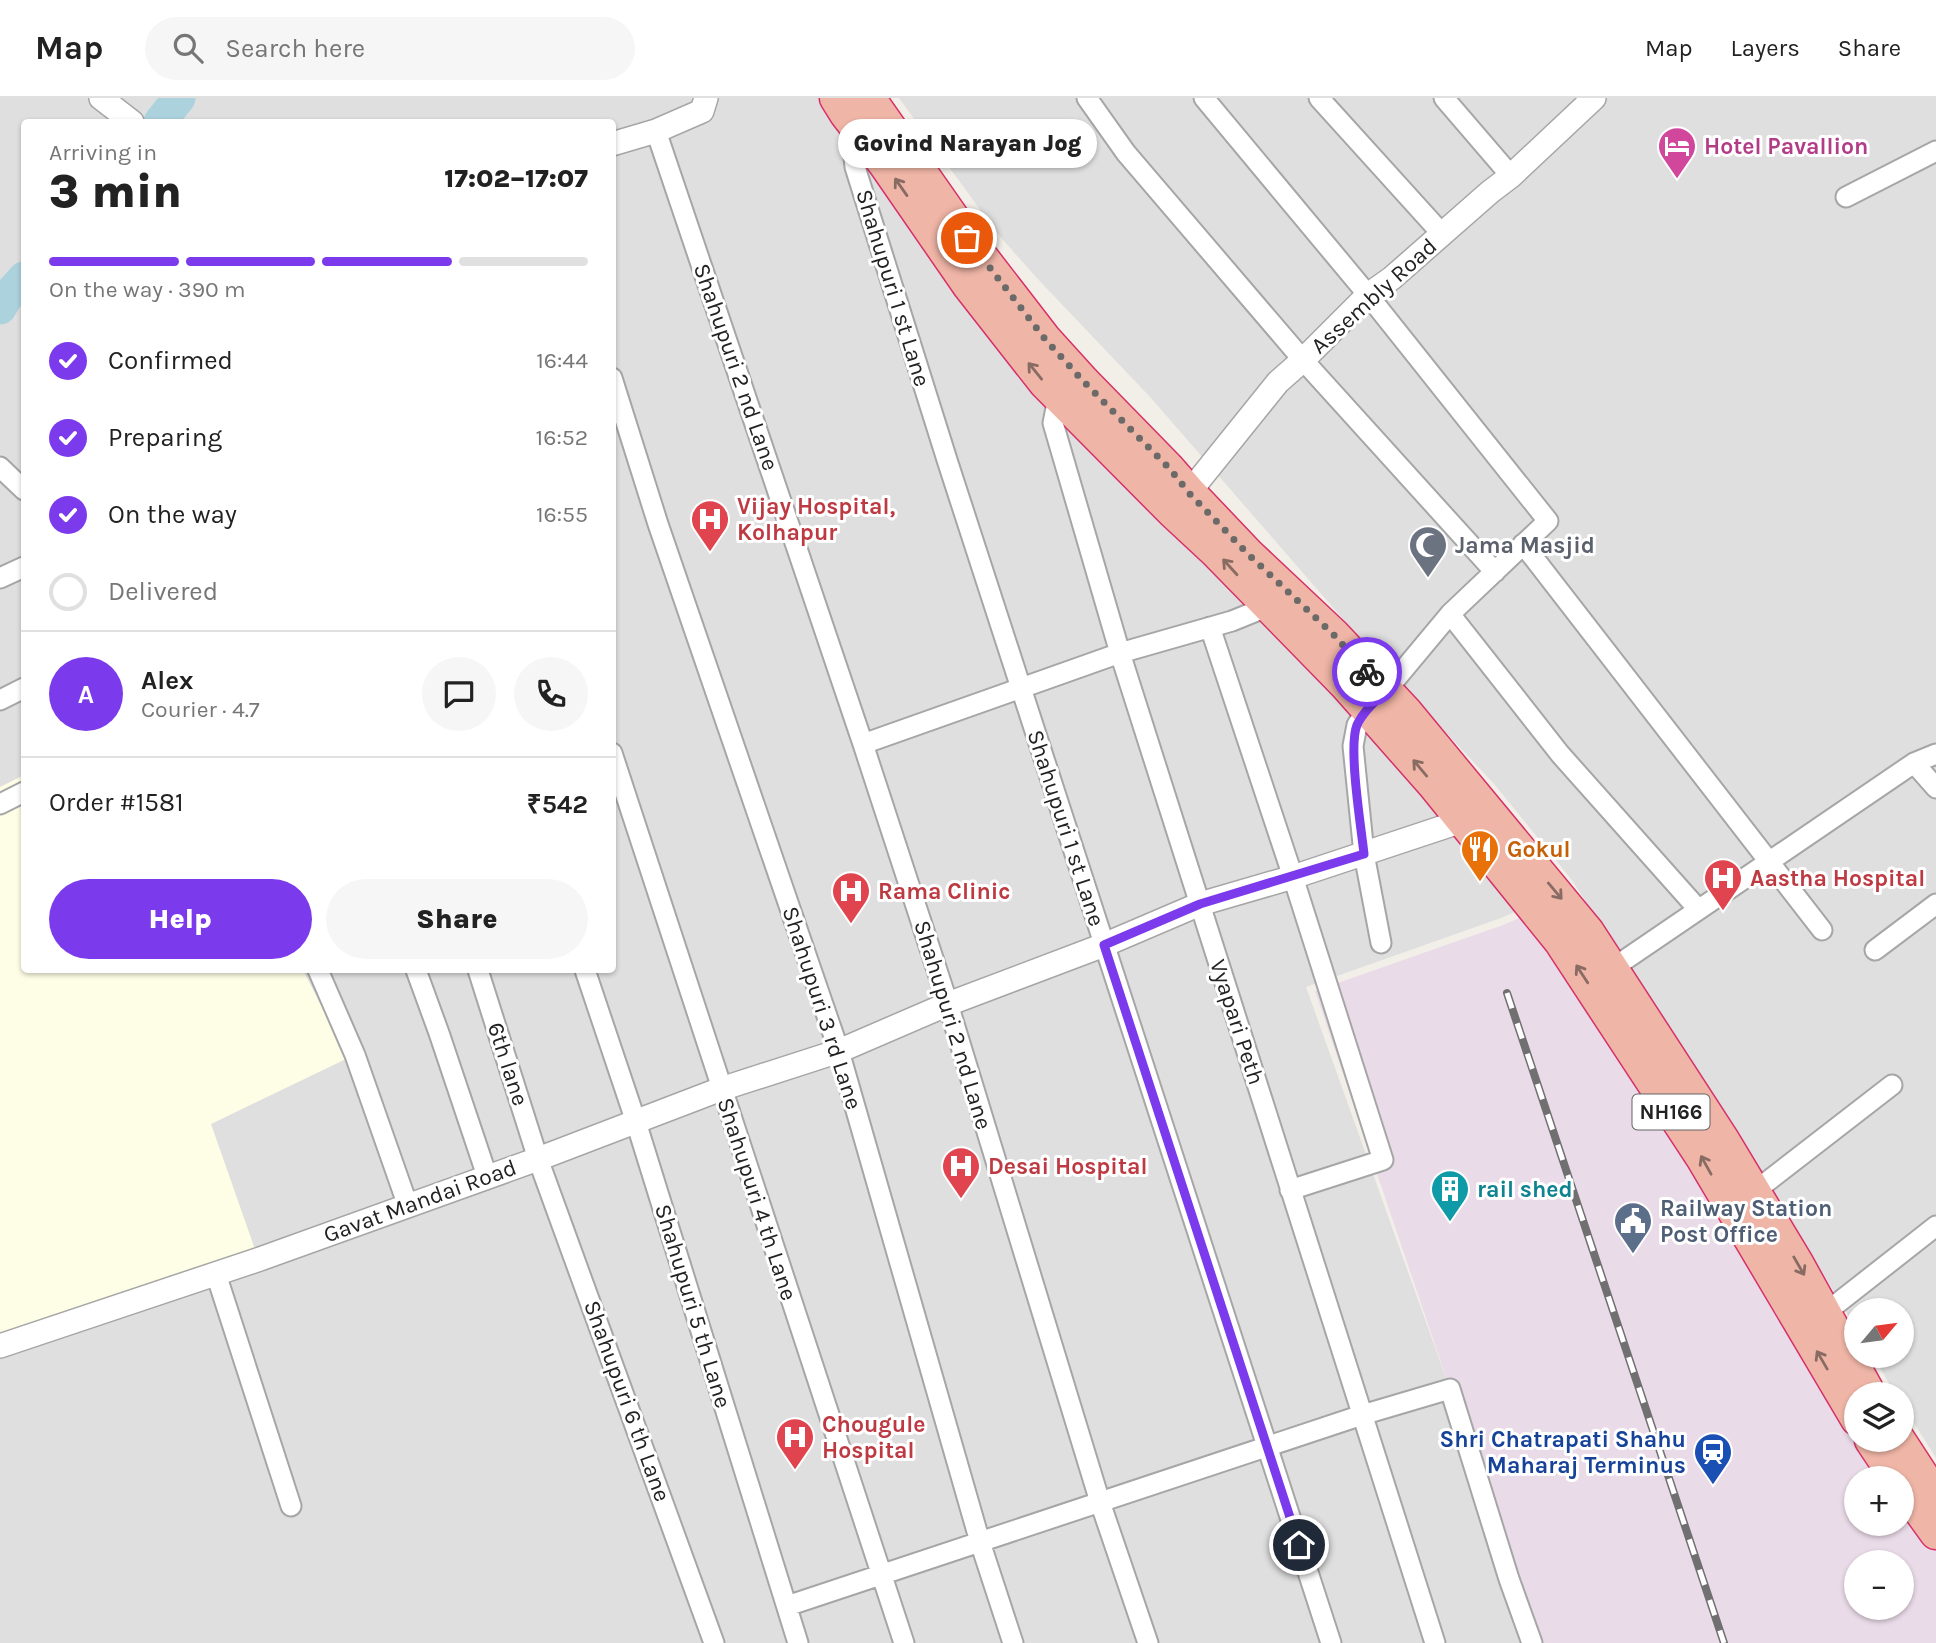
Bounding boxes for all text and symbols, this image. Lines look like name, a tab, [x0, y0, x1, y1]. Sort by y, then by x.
search box	[145, 17, 635, 80]
text: Map	[35, 29, 103, 67]
icon: search	[169, 29, 207, 67]
text: Search here	[225, 33, 365, 64]
text: Map	[1645, 34, 1693, 62]
text: Layers	[1731, 34, 1800, 62]
text: Share	[1838, 34, 1901, 62]
callout: Govind Narayan Jog	[838, 119, 1096, 168]
hotel icon: Hotel Pavallion	[1656, 125, 1698, 180]
text: Govind Narayan Jog	[854, 130, 1081, 157]
place label: Hotel Pavallion	[1704, 133, 1868, 160]
text: Arriving in	[49, 139, 157, 166]
text: 17:02–17:07	[444, 163, 588, 194]
text: 3 min	[49, 165, 182, 219]
one-way arrow	[894, 178, 908, 197]
street label: Shahupuri 1 st Lane	[850, 186, 936, 390]
pin	[937, 208, 997, 268]
icon: bag	[948, 219, 986, 257]
street label: Assembly Road	[1306, 232, 1442, 360]
street label: Shahupuri 2 nd Lane	[688, 260, 784, 474]
text: On the way · 390 m	[49, 276, 246, 303]
icon: check	[49, 342, 87, 380]
text: Confirmed	[108, 345, 233, 376]
text: 16:44	[536, 347, 588, 374]
one-way arrow	[1027, 363, 1042, 381]
icon: check	[49, 419, 87, 457]
text: Preparing	[108, 422, 222, 453]
text: 16:52	[536, 424, 588, 451]
place label: Vijay Hospital, Kolhapur	[737, 493, 895, 546]
icon: check	[49, 496, 87, 534]
hospital icon: Vijay Hospital, Kolhapur	[689, 498, 731, 553]
text: On the way	[108, 499, 237, 530]
text: 16:55	[536, 501, 588, 528]
mosque icon: Jama Masjid	[1407, 524, 1449, 579]
place label: Jama Masjid	[1455, 532, 1595, 559]
one-way arrow	[1222, 558, 1238, 576]
text: Delivered	[108, 576, 218, 607]
courier	[1332, 637, 1402, 707]
icon: bike	[1348, 653, 1386, 691]
button: chat	[422, 657, 496, 731]
button: phone	[514, 657, 588, 731]
text: Alex	[141, 665, 193, 696]
text: A	[78, 679, 94, 710]
text: Courier · 4.7	[141, 696, 260, 723]
street label: Shahupuri 1 st Lane	[1022, 727, 1110, 929]
one-way arrow	[1412, 759, 1427, 777]
text: Order #1581	[49, 787, 184, 818]
text: ₹542	[527, 789, 588, 820]
restaurant icon: Gokul	[1459, 828, 1501, 883]
place label: Gokul	[1507, 836, 1571, 863]
hospital icon: Aastha Hospital	[1702, 857, 1744, 912]
place label: Aastha Hospital	[1750, 865, 1925, 892]
hospital icon: Rama Clinic	[830, 870, 872, 925]
place label: Rama Clinic	[878, 878, 1011, 905]
button: Help	[49, 879, 312, 959]
button: Share	[326, 879, 588, 959]
one-way arrow	[1548, 881, 1563, 899]
street label: Shahupuri 3 rd Lane	[776, 903, 868, 1113]
street label: Shahupuri 2 nd Lane	[908, 917, 998, 1133]
street label: Vyapari Peth	[1204, 956, 1270, 1088]
one-way arrow	[1574, 965, 1588, 985]
street label: 6th lane	[482, 1019, 534, 1109]
street label: Shahupuri 4 th Lane	[711, 1094, 803, 1304]
road number: NH166	[1632, 1094, 1710, 1130]
hospital icon: Desai Hospital	[940, 1145, 982, 1200]
place label: Desai Hospital	[988, 1153, 1147, 1180]
street label: Gavat Mandai Road	[320, 1154, 520, 1248]
one-way arrow	[1698, 1156, 1712, 1176]
building icon: rail shed	[1429, 1168, 1471, 1223]
place label: rail shed	[1477, 1176, 1573, 1203]
place label: Railway Station Post Office	[1660, 1195, 1832, 1248]
public building icon: Railway Station Post Office	[1612, 1200, 1654, 1255]
street label: Shahupuri 5 th Lane	[649, 1201, 737, 1411]
one-way arrow	[1792, 1256, 1806, 1276]
street label: Shahupuri 6 th Lane	[578, 1297, 676, 1505]
north arrow	[1844, 1298, 1914, 1368]
map controls	[1844, 1298, 1914, 1620]
one-way arrow	[1815, 1351, 1829, 1371]
button: layers	[1844, 1382, 1914, 1452]
place label: Chougule Hospital	[822, 1411, 925, 1464]
hospital icon: Chougule Hospital	[774, 1416, 816, 1471]
place label: Shri Chatrapati Shahu Maharaj Terminus	[1440, 1426, 1686, 1479]
station icon: Shri Chatrapati Shahu Maharaj Terminus	[1692, 1431, 1734, 1486]
button: +	[1844, 1466, 1914, 1536]
pin	[1269, 1515, 1329, 1575]
icon: home	[1280, 1526, 1318, 1564]
button: −	[1844, 1550, 1914, 1620]

